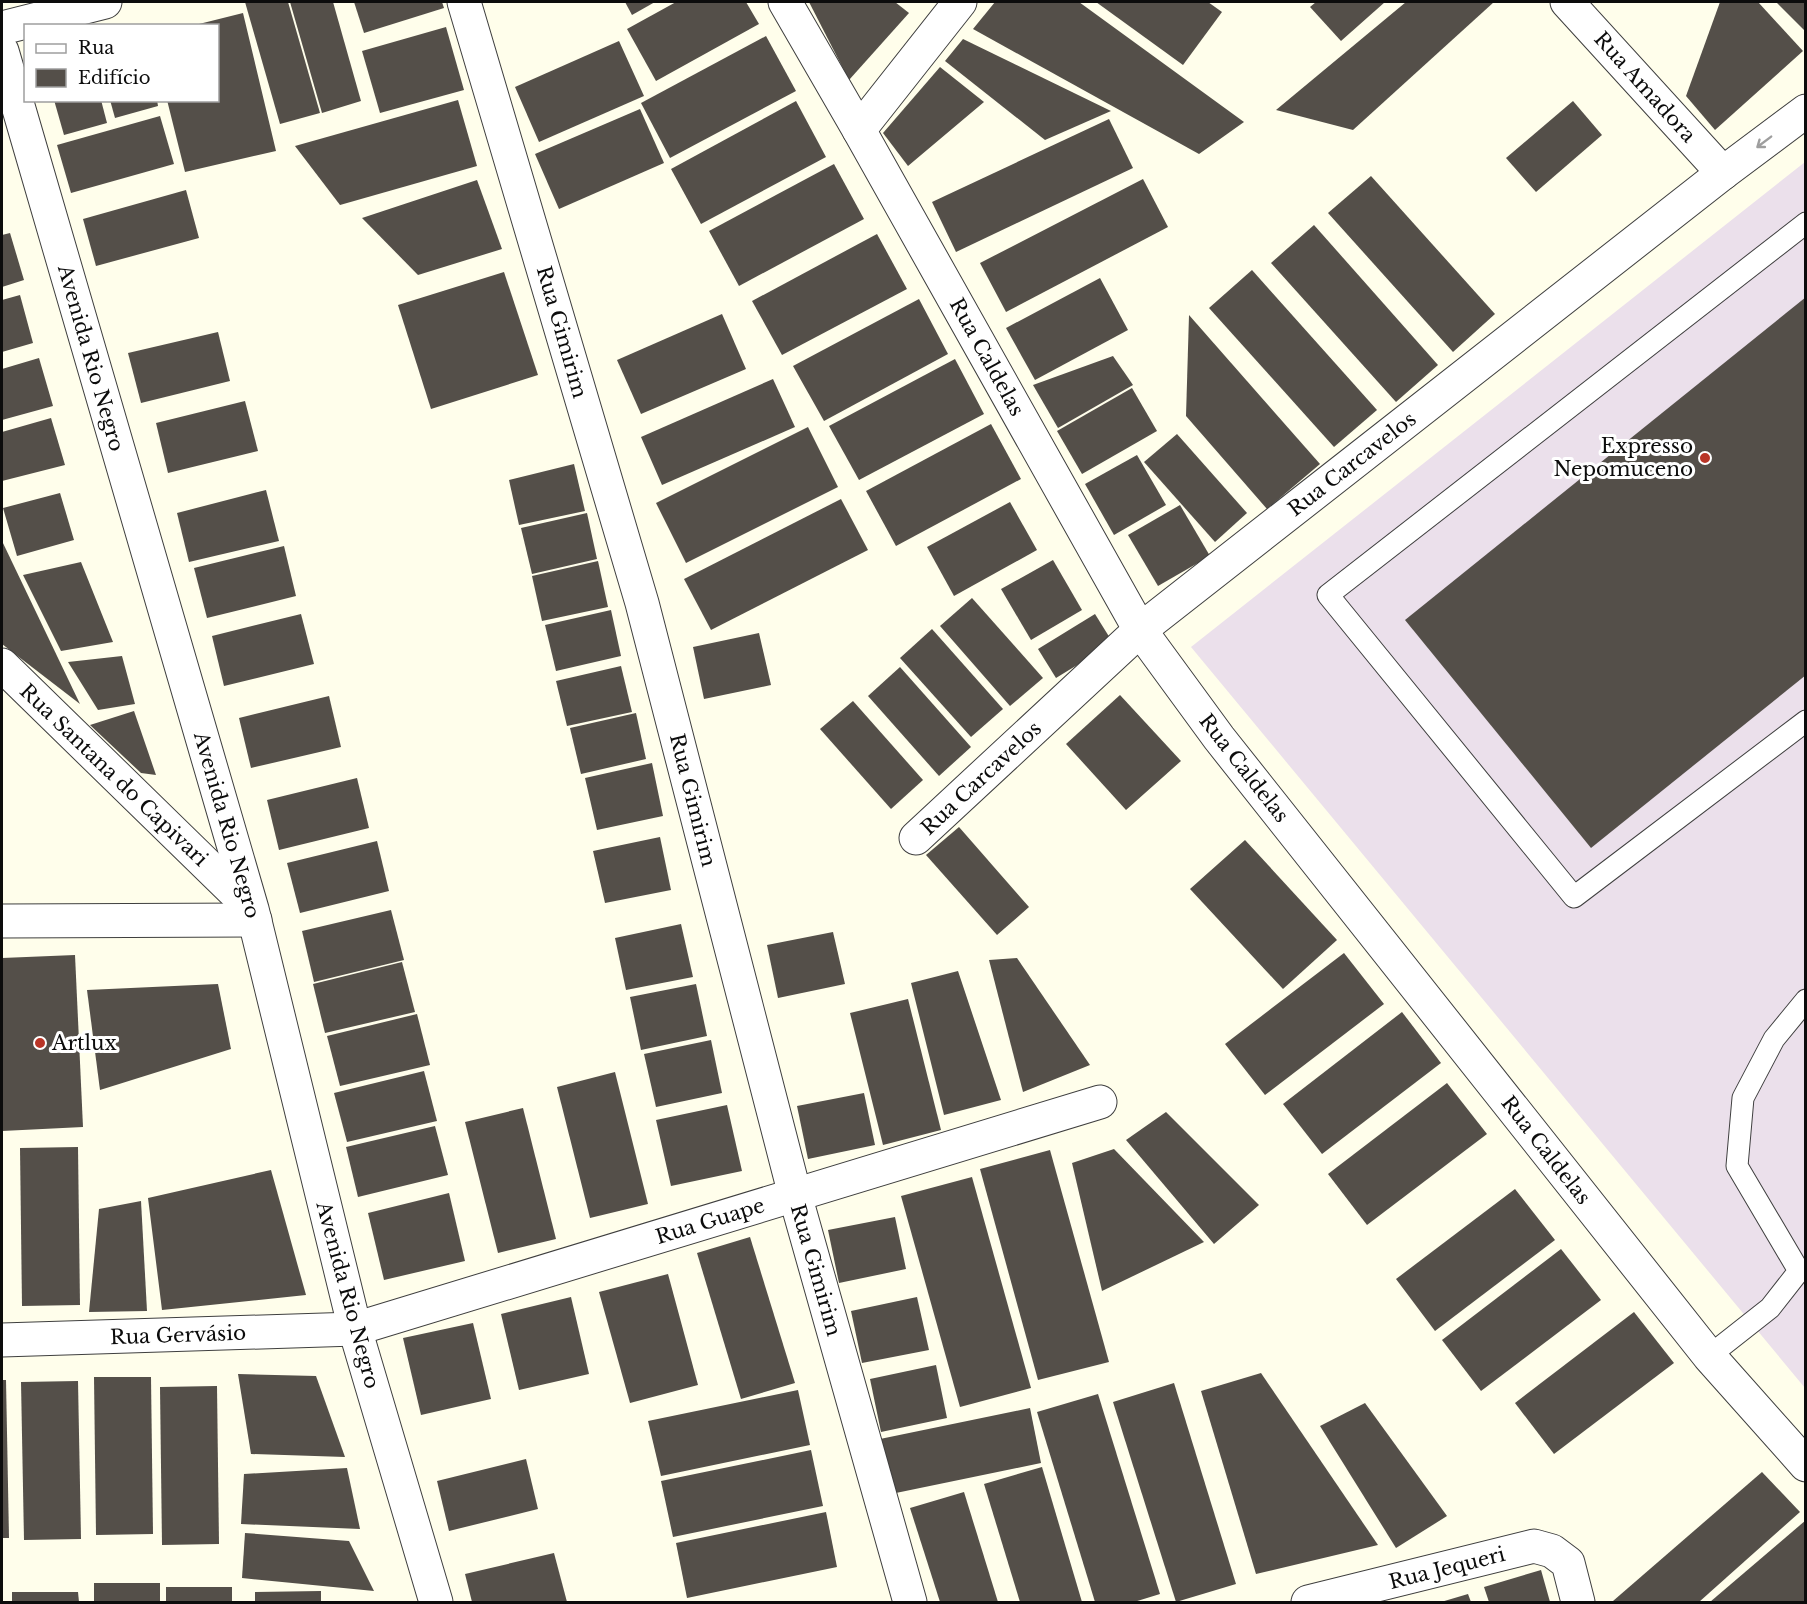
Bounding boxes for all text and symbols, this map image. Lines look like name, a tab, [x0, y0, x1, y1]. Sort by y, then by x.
legend	[24, 24, 219, 102]
street label: Rua Amadora	[1589, 27, 1701, 148]
text: Rua	[78, 37, 114, 59]
text: Edifício	[78, 67, 151, 89]
one-way arrow	[1757, 136, 1773, 148]
street label: Avenida Rio Negro	[53, 261, 129, 454]
street label: Rua Gimirim	[532, 263, 592, 401]
street label: Rua Caldelas	[945, 294, 1029, 420]
street label: Rua Carcavelos	[1283, 407, 1421, 521]
place label: Expresso Nepomuceno	[1554, 434, 1693, 481]
marker: Expresso Nepomuceno	[1698, 451, 1712, 465]
street label: Rua Santana do Capivari	[15, 679, 213, 871]
street label: Rua Caldelas	[1194, 709, 1294, 827]
street label: Rua Carcavelos	[916, 716, 1046, 840]
street label: Avenida Rio Negro	[189, 728, 265, 921]
street label: Rua Gimirim	[665, 731, 721, 869]
place label: Artlux	[51, 1031, 117, 1055]
marker: Artlux	[33, 1036, 47, 1050]
street label: Rua Caldelas	[1496, 1091, 1596, 1209]
street label: Rua Guape	[653, 1193, 767, 1249]
street label: Avenida Rio Negro	[311, 1198, 385, 1391]
street label: Rua Gimirim	[786, 1201, 846, 1339]
street label: Rua Gervásio	[110, 1321, 246, 1349]
street label: Rua Jequeri	[1386, 1542, 1508, 1594]

